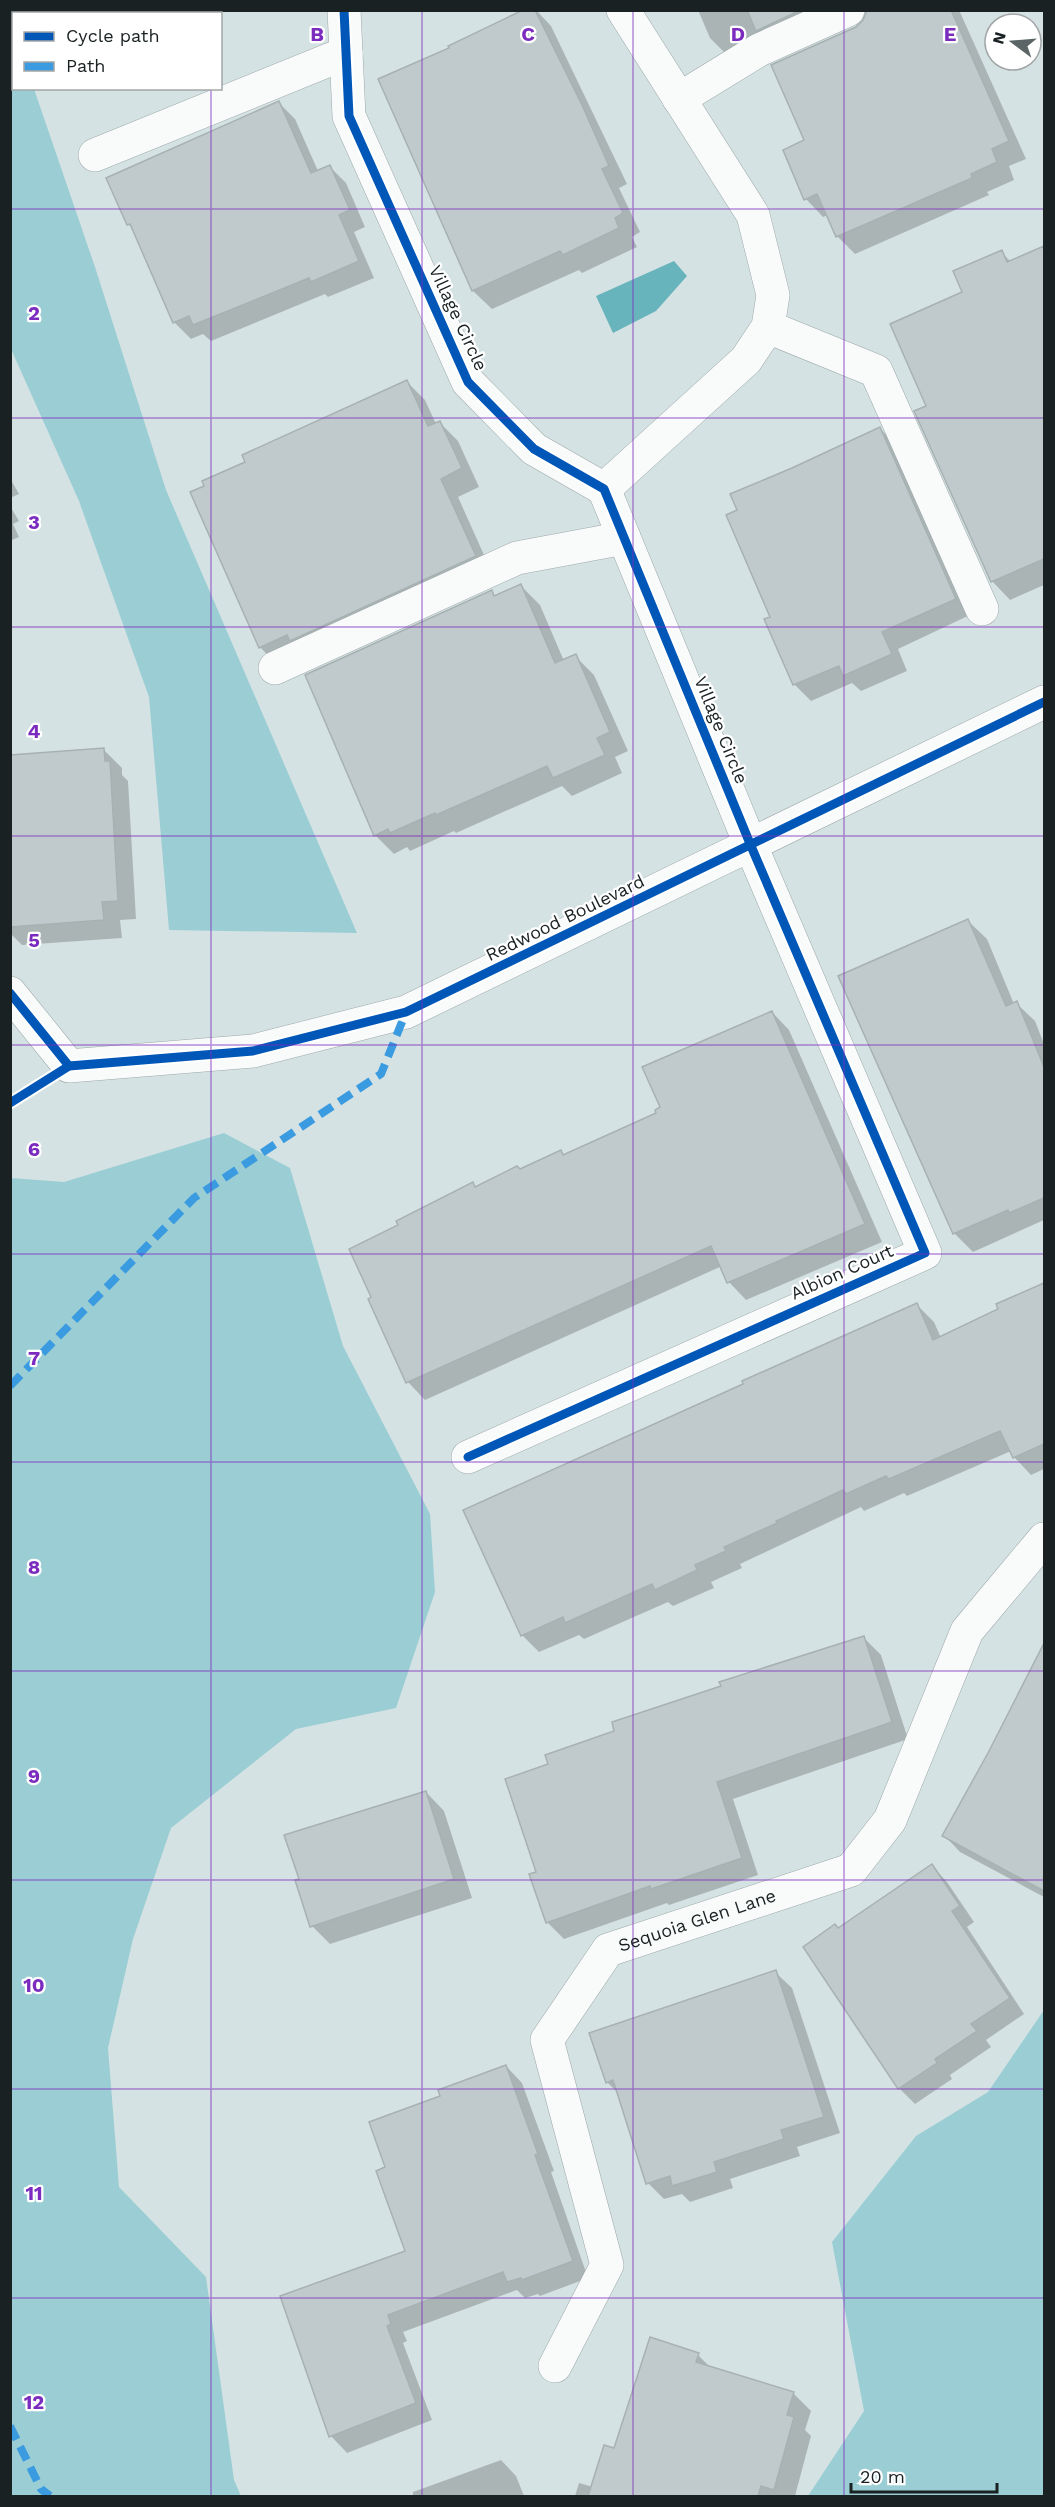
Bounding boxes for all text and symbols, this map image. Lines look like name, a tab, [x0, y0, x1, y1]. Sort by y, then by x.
legend	[12, 12, 222, 90]
north arrow	[983, 12, 1043, 72]
text: B	[310, 22, 324, 46]
text: C	[521, 22, 535, 46]
text: D	[731, 22, 745, 46]
text: E	[944, 22, 956, 46]
text: Cycle path	[66, 25, 160, 46]
text: N	[988, 30, 1010, 46]
text: Path	[66, 55, 106, 76]
street label: Village Circle	[425, 262, 492, 374]
text: 2	[28, 301, 40, 325]
text: 3	[28, 510, 40, 534]
street label: Village Circle	[690, 673, 753, 787]
text: 4	[28, 719, 41, 743]
street label: Redwood Boulevard	[482, 870, 648, 965]
text: 5	[28, 928, 40, 952]
text: 6	[28, 1137, 40, 1161]
street label: Albion Court	[787, 1239, 897, 1304]
text: 7	[28, 1346, 40, 1370]
text: 8	[28, 1555, 40, 1579]
text: 9	[28, 1764, 40, 1788]
street label: Sequoia Glen Lane	[615, 1884, 778, 1956]
text: 10	[23, 1973, 45, 1997]
text: 11	[25, 2181, 43, 2205]
text: 12	[24, 2390, 44, 2414]
scale bar	[851, 2456, 996, 2494]
text: 20 m	[860, 2466, 905, 2487]

